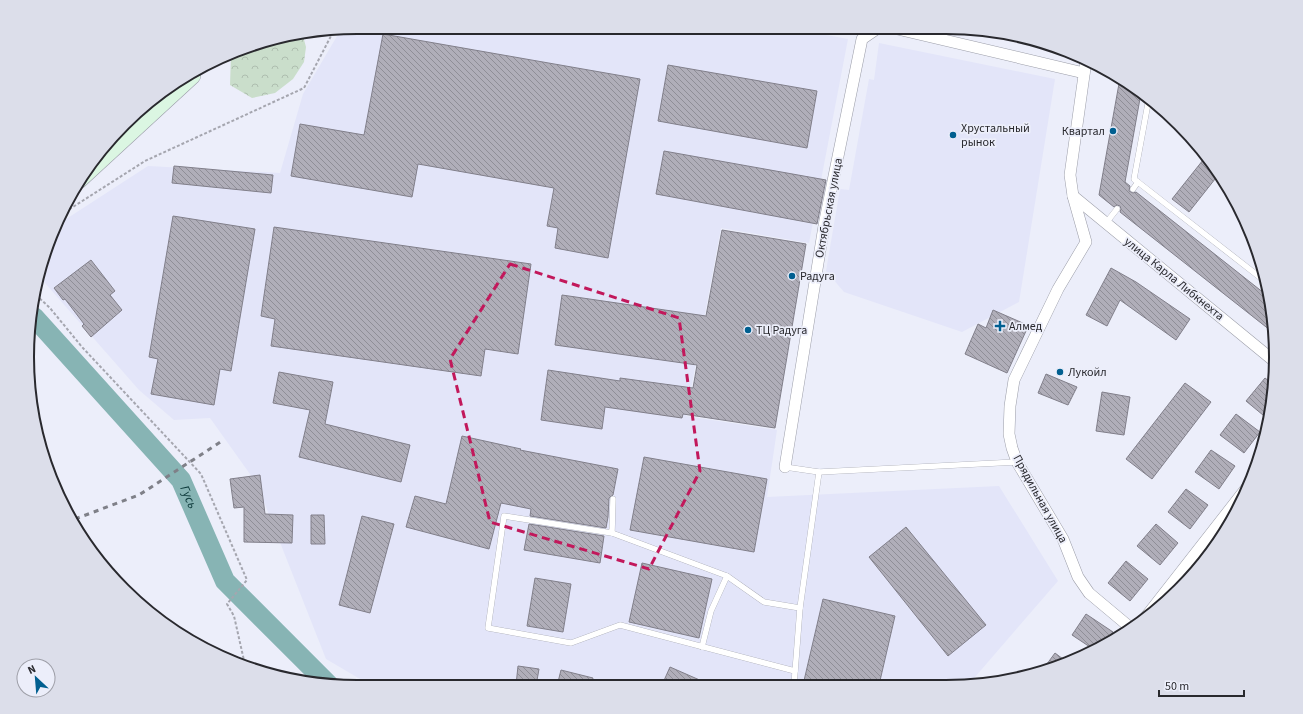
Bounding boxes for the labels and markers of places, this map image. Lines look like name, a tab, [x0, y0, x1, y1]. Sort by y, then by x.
place label: Хрустальный рынок	[961, 120, 1030, 151]
place label: Квартал	[1062, 123, 1105, 140]
marker: Квартал	[1108, 126, 1118, 136]
marker: Хрустальный рынок	[948, 130, 958, 140]
place label: Радуга	[800, 268, 835, 285]
marker: Радуга	[787, 271, 797, 281]
place label: Алмед	[1009, 318, 1043, 335]
marker: Алмед	[994, 320, 1006, 332]
place label: ТЦ Радуга	[756, 322, 807, 339]
marker: ТЦ Радуга	[743, 325, 753, 335]
place label: Лукойл	[1068, 364, 1107, 381]
marker: Лукойл	[1055, 367, 1065, 377]

